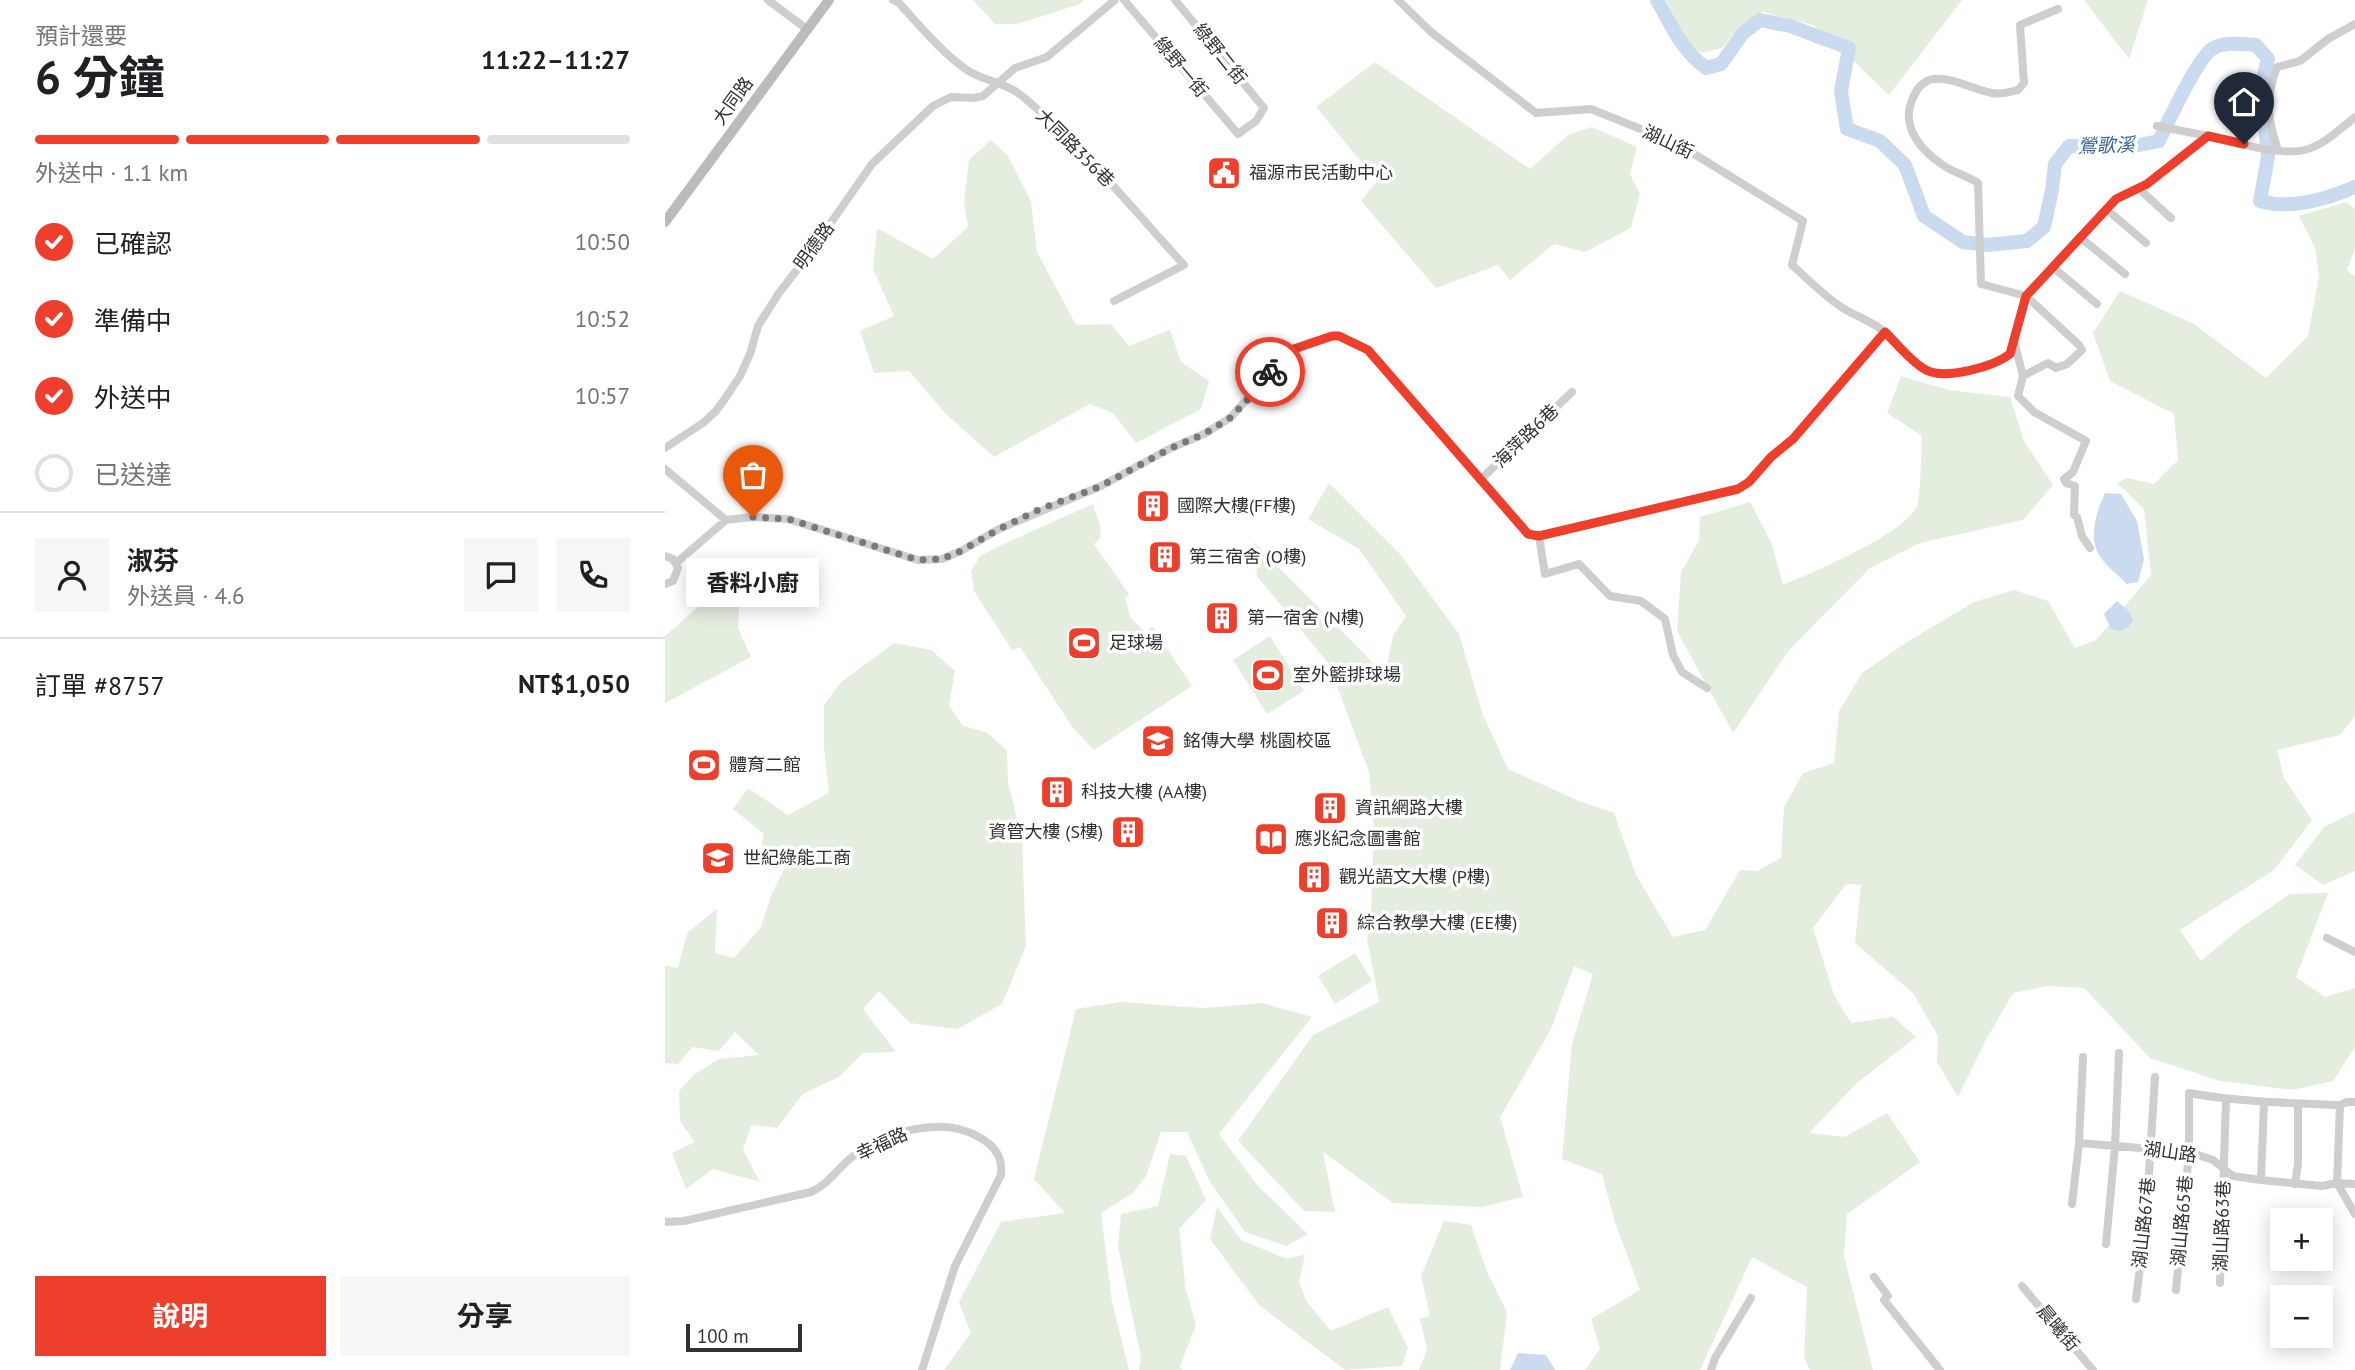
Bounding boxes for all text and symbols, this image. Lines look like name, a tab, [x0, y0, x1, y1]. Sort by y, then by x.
street label: 綠野二街	[1189, 18, 1252, 89]
text: 預計還要	[35, 21, 127, 50]
street label: 綠野一街	[1149, 32, 1213, 102]
text: 11:22–11:27	[481, 43, 630, 76]
text: 6 分鐘	[35, 47, 165, 107]
street label: 大同路	[707, 72, 758, 129]
pin	[2214, 72, 2274, 144]
icon: home	[2225, 83, 2263, 121]
street label: 大同路356巷	[1031, 104, 1119, 192]
street label: 湖山街	[1639, 120, 1698, 163]
water label: 鶯歌溪	[2077, 132, 2138, 158]
public building icon: 福源市民活動中心	[1205, 154, 1243, 192]
text: 外送中 · 1.1 km	[35, 158, 188, 187]
place label: 福源市民活動中心	[1249, 161, 1393, 184]
street label: 明德路	[788, 217, 839, 274]
icon: check	[35, 223, 73, 261]
text: 已確認	[94, 227, 172, 260]
text: 10:50	[575, 227, 630, 256]
icon: check	[35, 300, 73, 338]
text: 準備中	[94, 304, 172, 337]
text: 10:52	[575, 304, 630, 333]
courier	[1235, 337, 1305, 407]
icon: bike	[1251, 353, 1289, 391]
icon: check	[35, 377, 73, 415]
text: 外送中	[94, 381, 172, 414]
text: 10:57	[575, 381, 630, 410]
street label: 海萍路6巷	[1488, 399, 1563, 472]
pin	[723, 445, 783, 517]
icon: bag	[734, 456, 772, 494]
text: 已送達	[94, 458, 172, 491]
building icon: 國際大樓(FF樓)	[1134, 487, 1172, 525]
place label: 國際大樓(FF樓)	[1177, 494, 1296, 517]
button: person	[35, 538, 109, 612]
button: chat	[464, 538, 538, 612]
button: phone	[556, 538, 630, 612]
building icon: 第三宿舍 (O樓)	[1146, 538, 1184, 576]
text: 淑芬	[127, 544, 179, 577]
place label: 第三宿舍 (O樓)	[1189, 545, 1306, 568]
callout: 香料小廚	[687, 559, 819, 608]
text: 香料小廚	[707, 568, 799, 597]
text: 外送員 · 4.6	[127, 581, 244, 610]
building icon: 第一宿舍 (N樓)	[1203, 599, 1241, 637]
place label: 第一宿舍 (N樓)	[1247, 606, 1364, 629]
sports icon: 足球場	[1065, 624, 1103, 662]
place label: 足球場	[1109, 631, 1163, 654]
sports icon: 室外籃排球場	[1249, 656, 1287, 694]
place label: 室外籃排球場	[1293, 663, 1401, 686]
text: NT$1,050	[518, 667, 630, 700]
text: 訂單 #8757	[35, 669, 165, 702]
school or university icon: 銘傳大學 桃園校區	[1139, 722, 1177, 760]
place label: 銘傳大學 桃園校區	[1183, 729, 1332, 752]
sports icon: 體育二館	[685, 746, 723, 784]
place label: 體育二館	[729, 753, 801, 776]
building icon: 科技大樓 (AA樓)	[1038, 773, 1076, 811]
place label: 科技大樓 (AA樓)	[1081, 780, 1207, 803]
building icon: 資訊網路大樓	[1311, 789, 1349, 827]
place label: 資訊網路大樓	[1355, 796, 1463, 819]
building icon: 資管大樓 (S樓)	[1109, 813, 1147, 851]
place label: 資管大樓 (S樓)	[989, 820, 1103, 843]
library icon: 應兆紀念圖書館	[1252, 820, 1290, 858]
place label: 應兆紀念圖書館	[1295, 827, 1421, 850]
school or university icon: 世紀綠能工商	[699, 839, 737, 877]
place label: 世紀綠能工商	[743, 846, 851, 869]
building icon: 觀光語文大樓 (P樓)	[1295, 858, 1333, 896]
place label: 觀光語文大樓 (P樓)	[1339, 865, 1490, 888]
building icon: 綜合教學大樓 (EE樓)	[1313, 904, 1351, 942]
place label: 綜合教學大樓 (EE樓)	[1357, 911, 1517, 934]
street label: 幸福路	[852, 1122, 911, 1165]
street label: 湖山路	[2142, 1136, 2198, 1167]
street label: 湖山路65巷	[2166, 1174, 2197, 1268]
street label: 湖山路67巷	[2127, 1176, 2160, 1270]
street label: 湖山路63巷	[2208, 1180, 2235, 1272]
map controls	[2270, 1208, 2333, 1348]
button: +	[2270, 1208, 2333, 1271]
button: 說明	[35, 1276, 326, 1356]
button: 分享	[340, 1276, 630, 1356]
button: −	[2270, 1285, 2333, 1348]
street label: 晨曦街	[2032, 1300, 2085, 1356]
scale bar	[686, 1321, 801, 1353]
text: 100 m	[697, 1324, 749, 1348]

